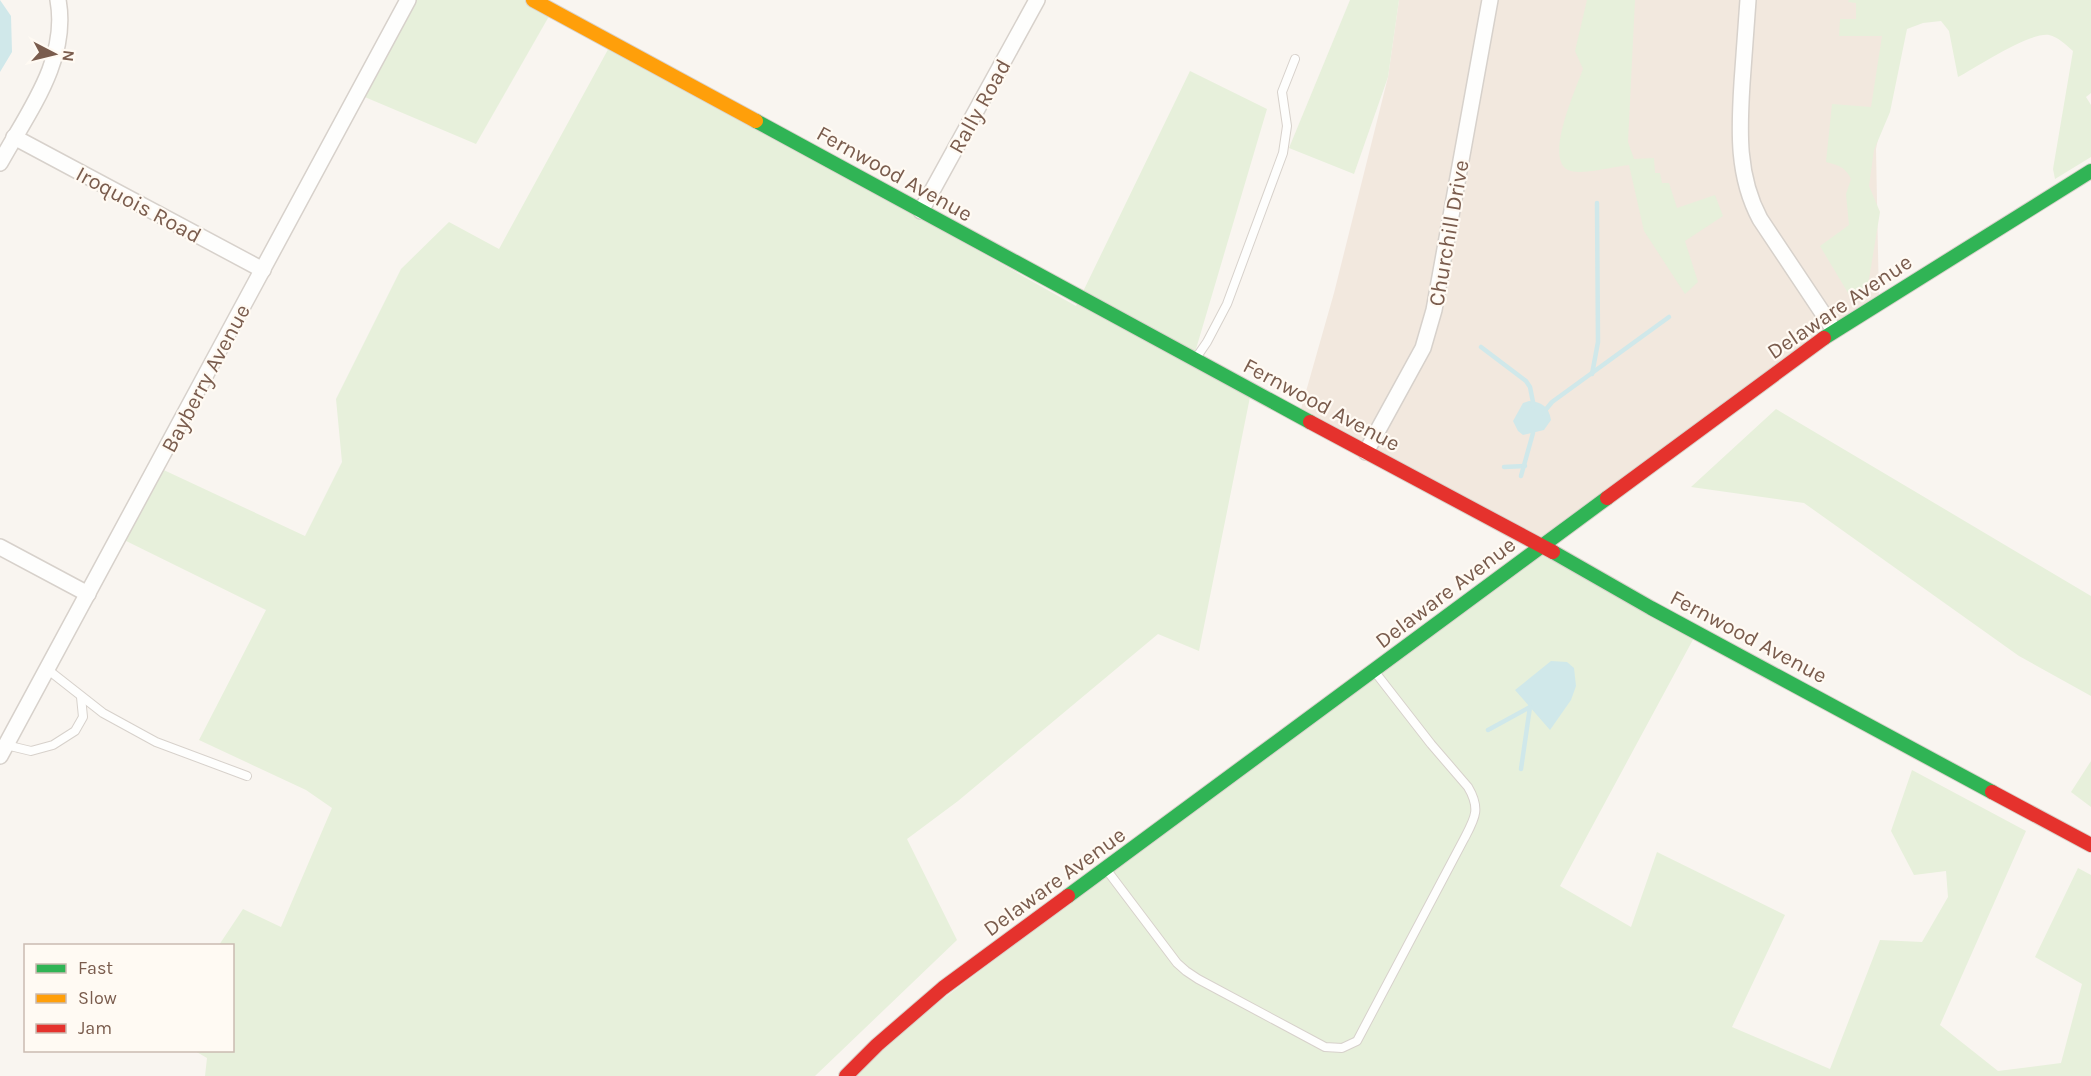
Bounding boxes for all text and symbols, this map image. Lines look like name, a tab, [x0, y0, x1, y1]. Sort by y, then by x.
north arrow	[24, 24, 84, 84]
text: N	[58, 49, 79, 63]
street label: Rally Road	[943, 55, 1016, 158]
street label: Fernwood Avenue	[812, 120, 977, 227]
street label: Churchill Drive	[1423, 158, 1475, 308]
street label: Iroquois Road	[71, 161, 206, 249]
street label: Delaware Avenue	[1762, 249, 1917, 365]
street label: Bayberry Avenue	[156, 300, 256, 457]
street label: Fernwood Avenue	[1239, 353, 1404, 457]
street label: Delaware Avenue	[1370, 532, 1521, 654]
street label: Fernwood Avenue	[1666, 585, 1831, 689]
street label: Delaware Avenue	[979, 822, 1131, 942]
legend	[24, 944, 234, 1052]
text: Fast	[78, 957, 113, 979]
text: Slow	[78, 987, 117, 1009]
text: Jam	[78, 1017, 112, 1039]

